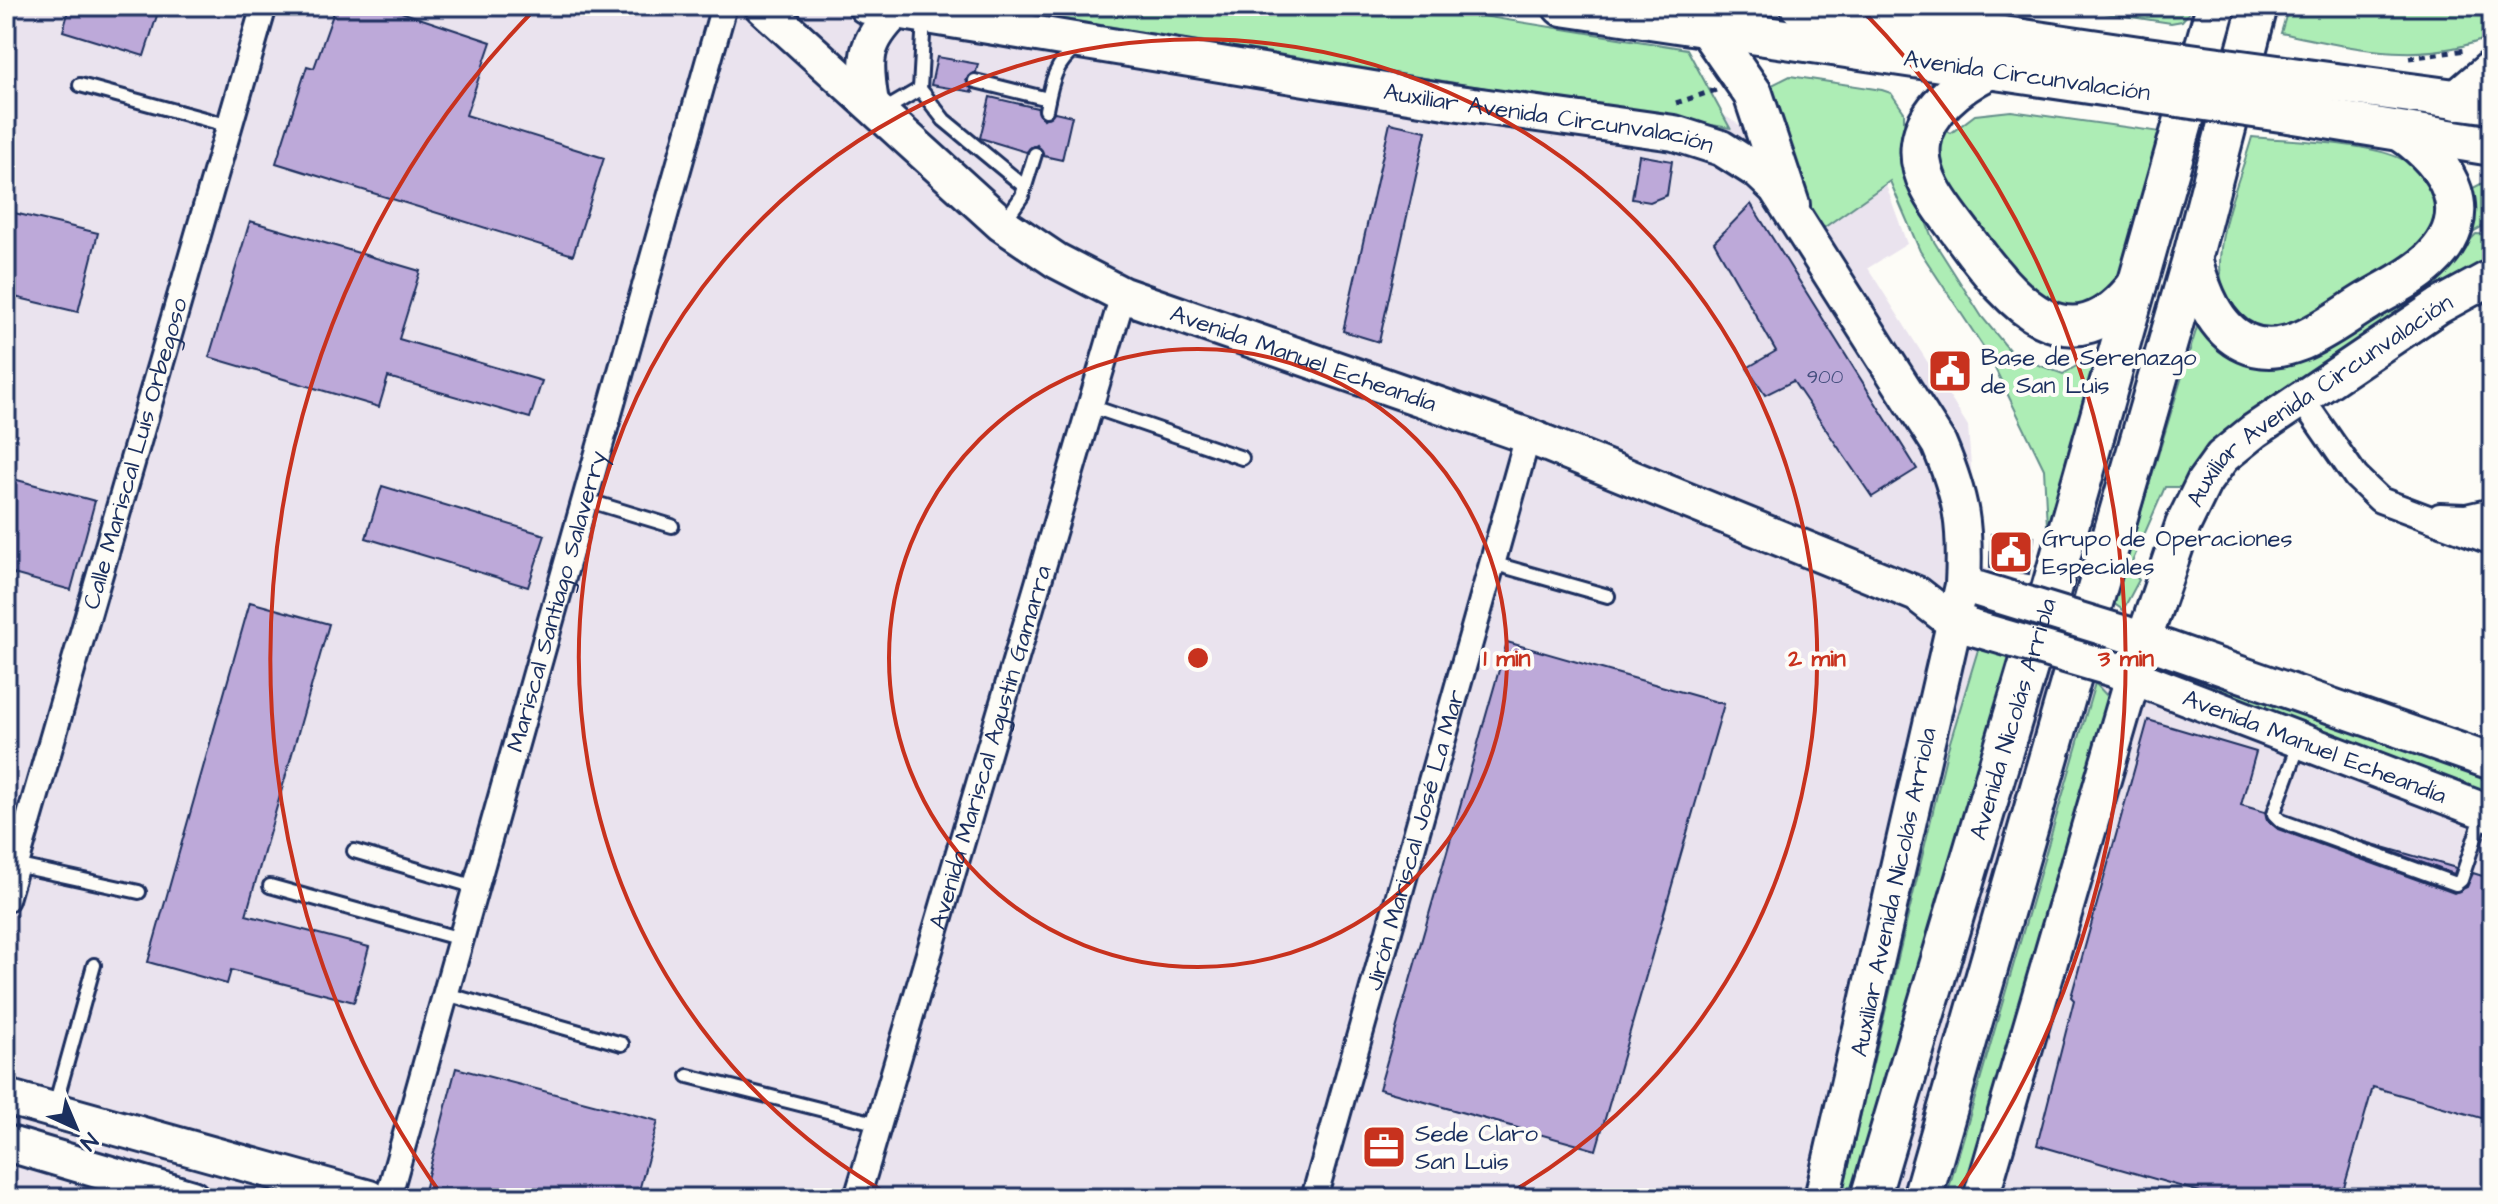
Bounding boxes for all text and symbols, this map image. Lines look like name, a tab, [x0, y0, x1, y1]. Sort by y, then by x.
street label: Avenida Circunvalación	[1901, 42, 2152, 110]
street label: Auxiliar Avenida Circunvalación	[1381, 75, 1718, 163]
street label: Auxiliar Avenida Circunvalación	[2178, 286, 2459, 513]
street label: Calle Mariscal Luís Orbegoso	[75, 293, 197, 613]
street label: Avenida Manuel Echeandía	[1166, 297, 1441, 421]
place label: Base de Serenazgo de San Luis	[1981, 341, 2197, 403]
public building icon: Base de Serenazgo de San Luis	[1926, 347, 1974, 395]
house number: 900	[1807, 363, 1844, 391]
street label: Mariscal Santiago Salaverry	[499, 447, 617, 756]
place label: Grupo de Operaciones Especiales	[2042, 522, 2293, 584]
public building icon: Grupo de Operaciones Especiales	[1987, 528, 2035, 576]
street label: Avenida Mariscal Agustin Gamarra	[921, 561, 1060, 933]
street label: Avenida Nicolás Arriola	[1962, 594, 2066, 844]
text: 1 min	[1484, 642, 1531, 676]
text: 2 min	[1787, 642, 1846, 676]
text: 3 min	[2097, 642, 2154, 676]
centre of rings	[1184, 644, 1212, 672]
street label: Avenida Manuel Echeandía	[2178, 681, 2451, 813]
street label: Jirón Mariscal José La Mar	[1357, 686, 1474, 994]
street label: Auxiliar Avenida Nicolás Arriola	[1842, 725, 1945, 1060]
north arrow	[36, 1088, 116, 1168]
place label: Sede Claro San Luis	[1415, 1117, 1539, 1179]
office icon: Sede Claro San Luis	[1360, 1123, 1408, 1171]
text: N	[73, 1125, 105, 1157]

